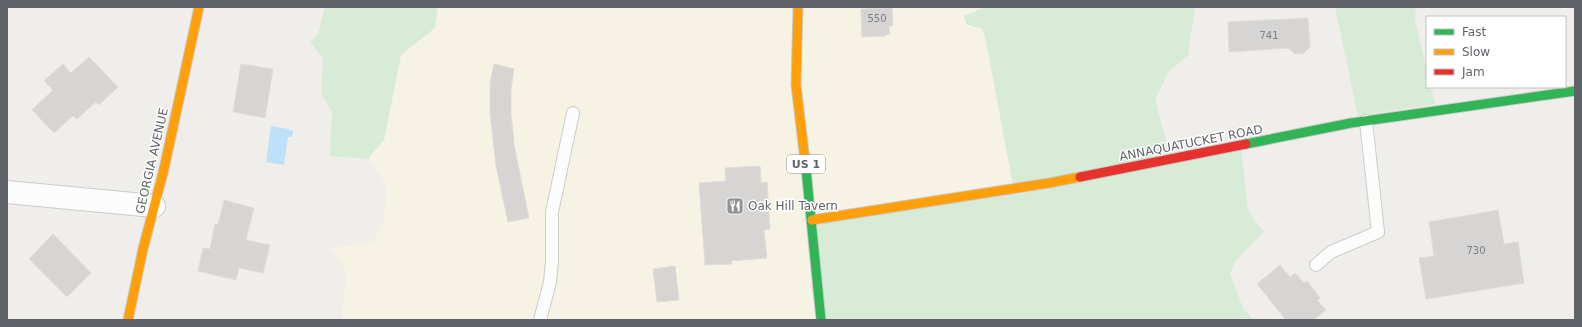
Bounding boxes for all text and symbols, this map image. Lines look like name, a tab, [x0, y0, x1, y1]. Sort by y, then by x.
house number: 550	[867, 13, 887, 24]
legend	[1426, 16, 1566, 88]
text: Fast	[1462, 25, 1486, 39]
house number: 741	[1259, 30, 1279, 41]
text: Slow	[1462, 45, 1490, 59]
text: Jam	[1461, 65, 1485, 79]
street label: GEORGIA AVENUE	[133, 107, 171, 215]
street label: ANNAQUATUCKET ROAD	[1118, 122, 1264, 164]
road number: US 1	[787, 155, 825, 173]
restaurant icon: Oak Hill Tavern	[725, 196, 745, 216]
place label: Oak Hill Tavern	[748, 199, 838, 213]
house number: 730	[1466, 245, 1486, 256]

